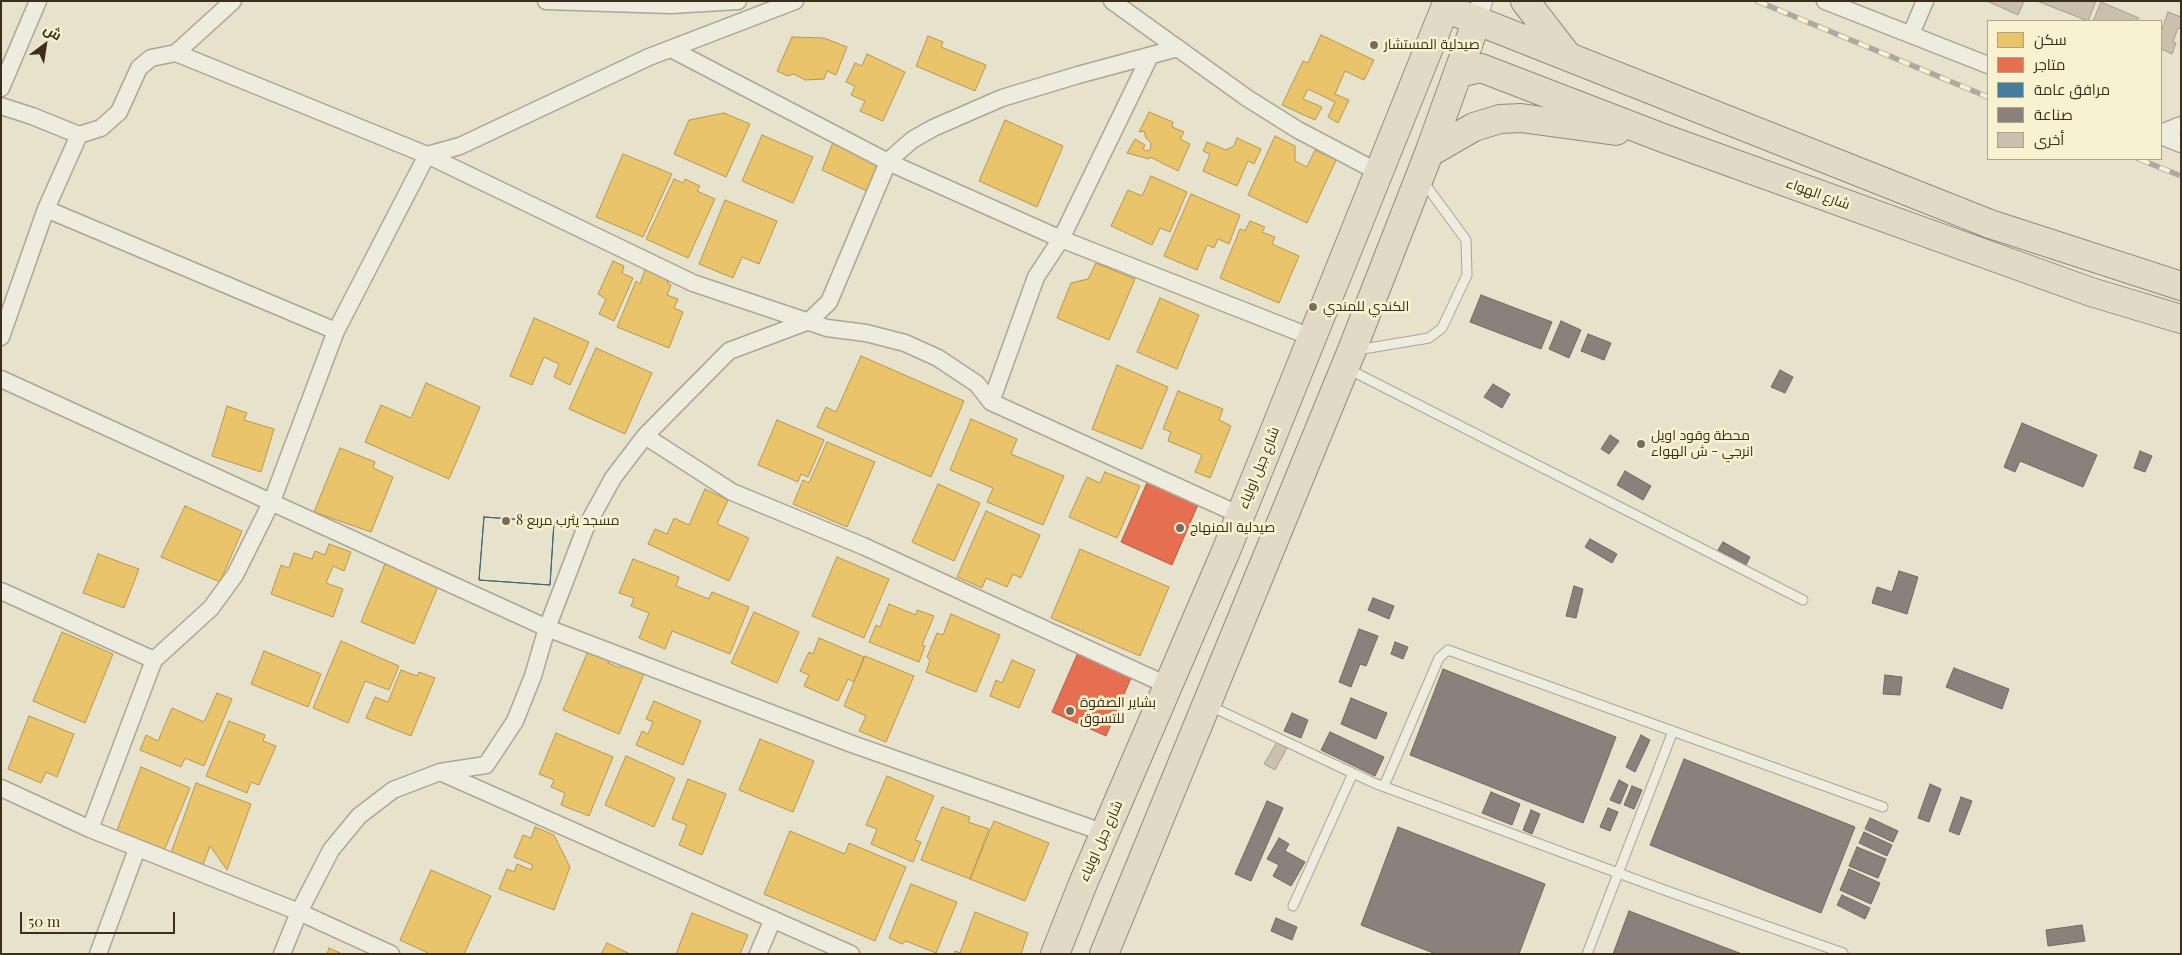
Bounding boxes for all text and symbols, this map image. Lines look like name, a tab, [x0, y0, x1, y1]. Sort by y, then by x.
text: ش	[40, 19, 66, 44]
north arrow	[20, 20, 70, 70]
legend	[1987, 20, 2162, 160]
text: سكن	[2034, 29, 2067, 49]
place label: صيدلية المستشار	[1384, 37, 1480, 53]
marker: صيدلية المستشار	[1368, 39, 1380, 51]
text: متاجر	[2034, 54, 2065, 74]
text: مرافق عامة	[2034, 79, 2110, 99]
text: صناعة	[2034, 104, 2073, 124]
text: أخرى	[2034, 129, 2064, 149]
street label: شارع الهواء	[1784, 175, 1852, 213]
place label: الكندي للمندي	[1323, 299, 1409, 315]
marker: الكندي للمندي	[1307, 301, 1319, 313]
street label: شارع جبل اولياء	[1235, 425, 1283, 511]
place label: محطة وقود اويل انرجي - ش الهواء	[1651, 428, 1754, 461]
marker: محطة وقود اويل انرجي - ش الهواء	[1635, 438, 1647, 450]
place label: مسجد يثرب مربع 8	[516, 513, 620, 529]
marker: مسجد يثرب مربع 8	[500, 515, 512, 527]
place label: صيدلية المنهاج	[1190, 520, 1275, 536]
marker: صيدلية المنهاج	[1174, 522, 1186, 534]
place label: بشاير الصفوة للتسوق	[1080, 695, 1156, 728]
marker: بشاير الصفوة للتسوق	[1064, 705, 1076, 717]
street label: شارع جبل اولياء	[1076, 798, 1126, 884]
scale bar	[22, 902, 178, 934]
text: 50 m	[28, 911, 60, 931]

